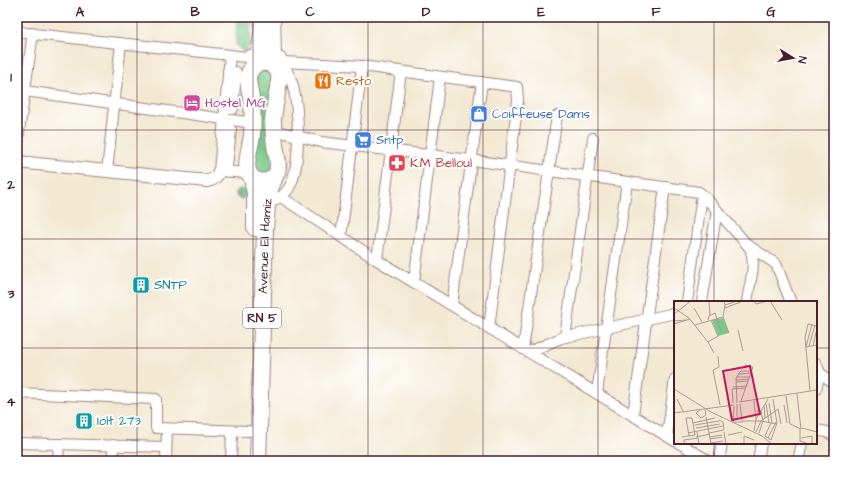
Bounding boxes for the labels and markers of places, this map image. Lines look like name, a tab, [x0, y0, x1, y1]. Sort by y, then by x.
restaurant icon: Resto	[313, 71, 333, 91]
place label: Resto	[336, 72, 372, 90]
hotel icon: Hostel MG	[182, 93, 202, 113]
place label: Hostel MG	[205, 94, 266, 112]
shop icon: Coiffeuse Dams	[469, 104, 489, 124]
place label: Coiffeuse Dams	[492, 105, 590, 123]
supermarket icon: Sntp	[353, 130, 373, 150]
place label: Sntp	[376, 131, 403, 149]
pharmacy icon: K.M Belloul	[387, 153, 407, 173]
place label: K.M Belloul	[410, 154, 472, 172]
building icon: SNTP	[131, 275, 151, 295]
place label: SNTP	[154, 276, 188, 294]
building icon: Iolt 273	[74, 411, 94, 431]
place label: Iolt 273	[97, 412, 141, 430]

